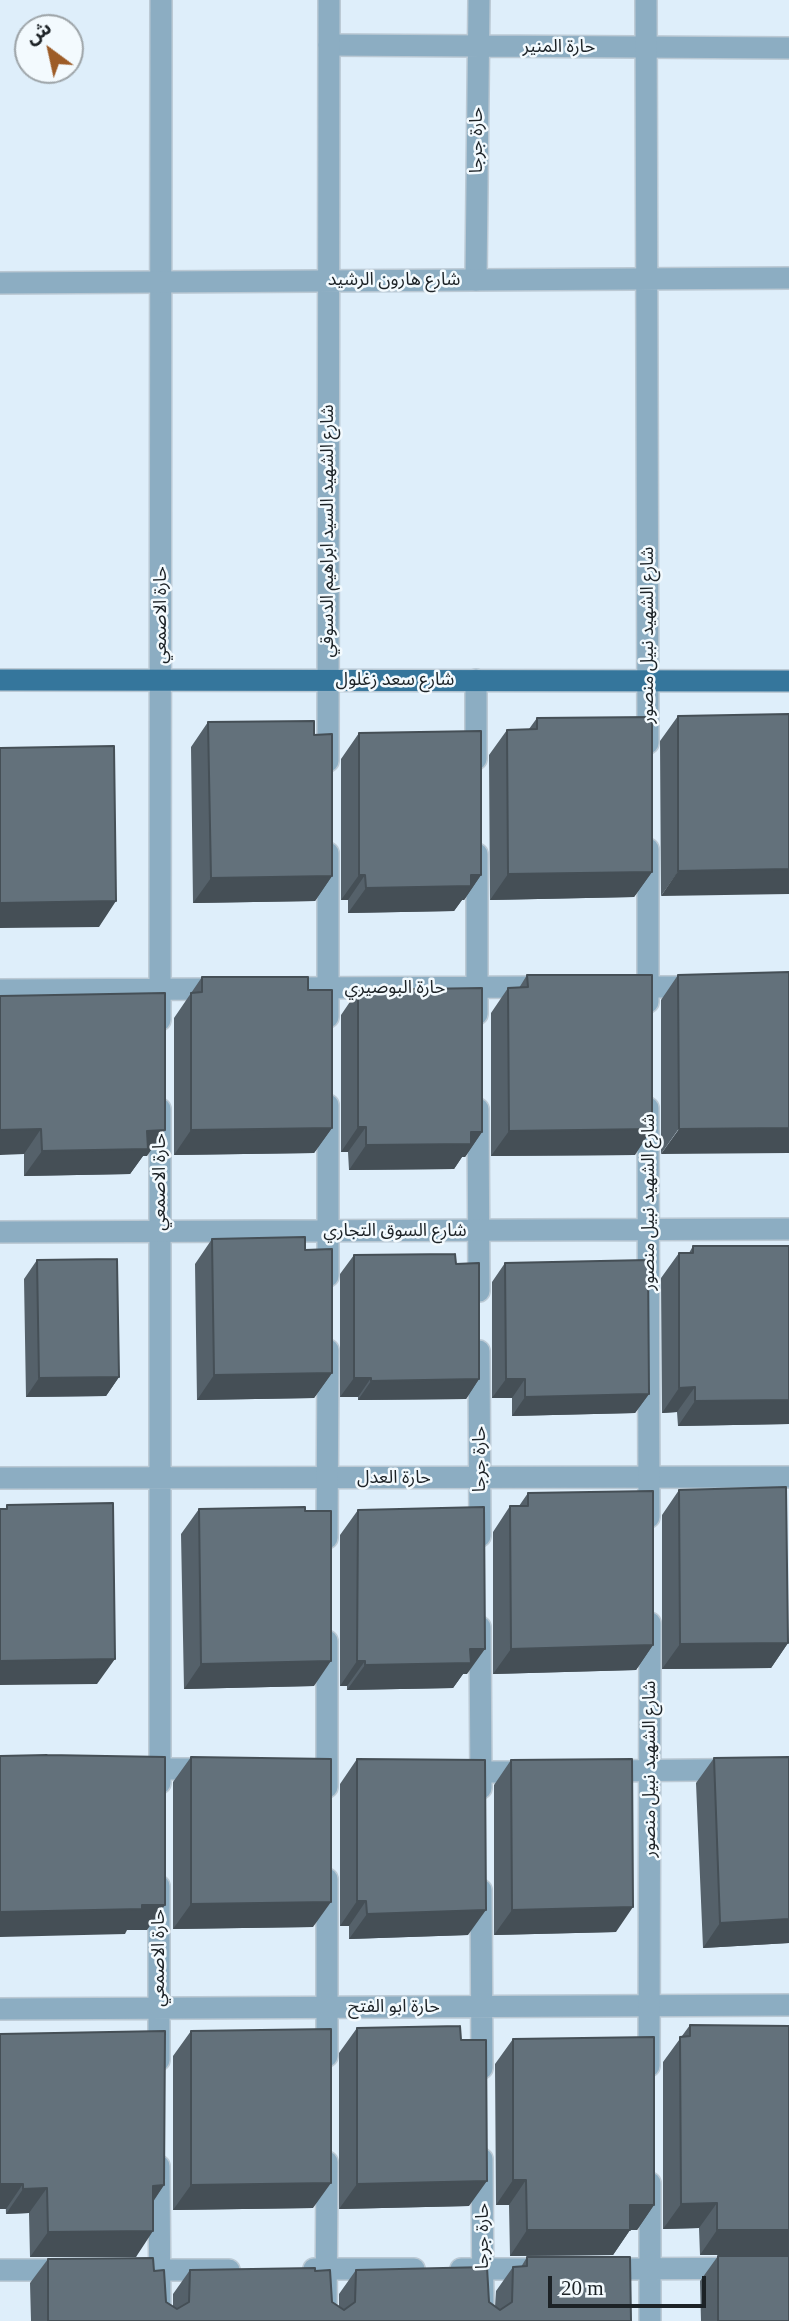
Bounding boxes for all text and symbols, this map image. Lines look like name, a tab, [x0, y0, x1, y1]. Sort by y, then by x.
north arrow	[14, 14, 84, 84]
text: ش	[22, 17, 55, 49]
street label: حارة المنير	[523, 36, 595, 58]
street label: حارة جرجا	[466, 107, 488, 173]
street label: شارع هارون الرشيد	[328, 269, 460, 291]
street label: شارع الشهيد السيد ابراهيم الدسوقي	[317, 404, 339, 658]
street label: شارع الشهيد نبيل منصور	[637, 547, 659, 723]
street label: حارة الاصمعي	[150, 566, 172, 664]
street label: شارع سعد زغلول	[336, 669, 454, 691]
street label: حارة البوصيري	[345, 977, 445, 999]
street label: شارع الشهيد نبيل منصور	[638, 1114, 660, 1290]
street label: حارة الاصمعي	[149, 1133, 171, 1231]
street label: شارع السوق التجاري	[323, 1220, 467, 1242]
street label: حارة جرجا	[469, 1426, 491, 1492]
street label: حارة العدل	[357, 1467, 431, 1489]
street label: شارع الشهيد نبيل منصور	[639, 1681, 661, 1857]
street label: حارة الاصمعي	[148, 1909, 170, 2007]
street label: حارة ابو الفتح	[348, 1996, 440, 2018]
street label: حارة جرجا	[472, 2203, 494, 2269]
scale bar	[551, 2262, 708, 2306]
text: 20 m	[561, 2276, 604, 2300]

